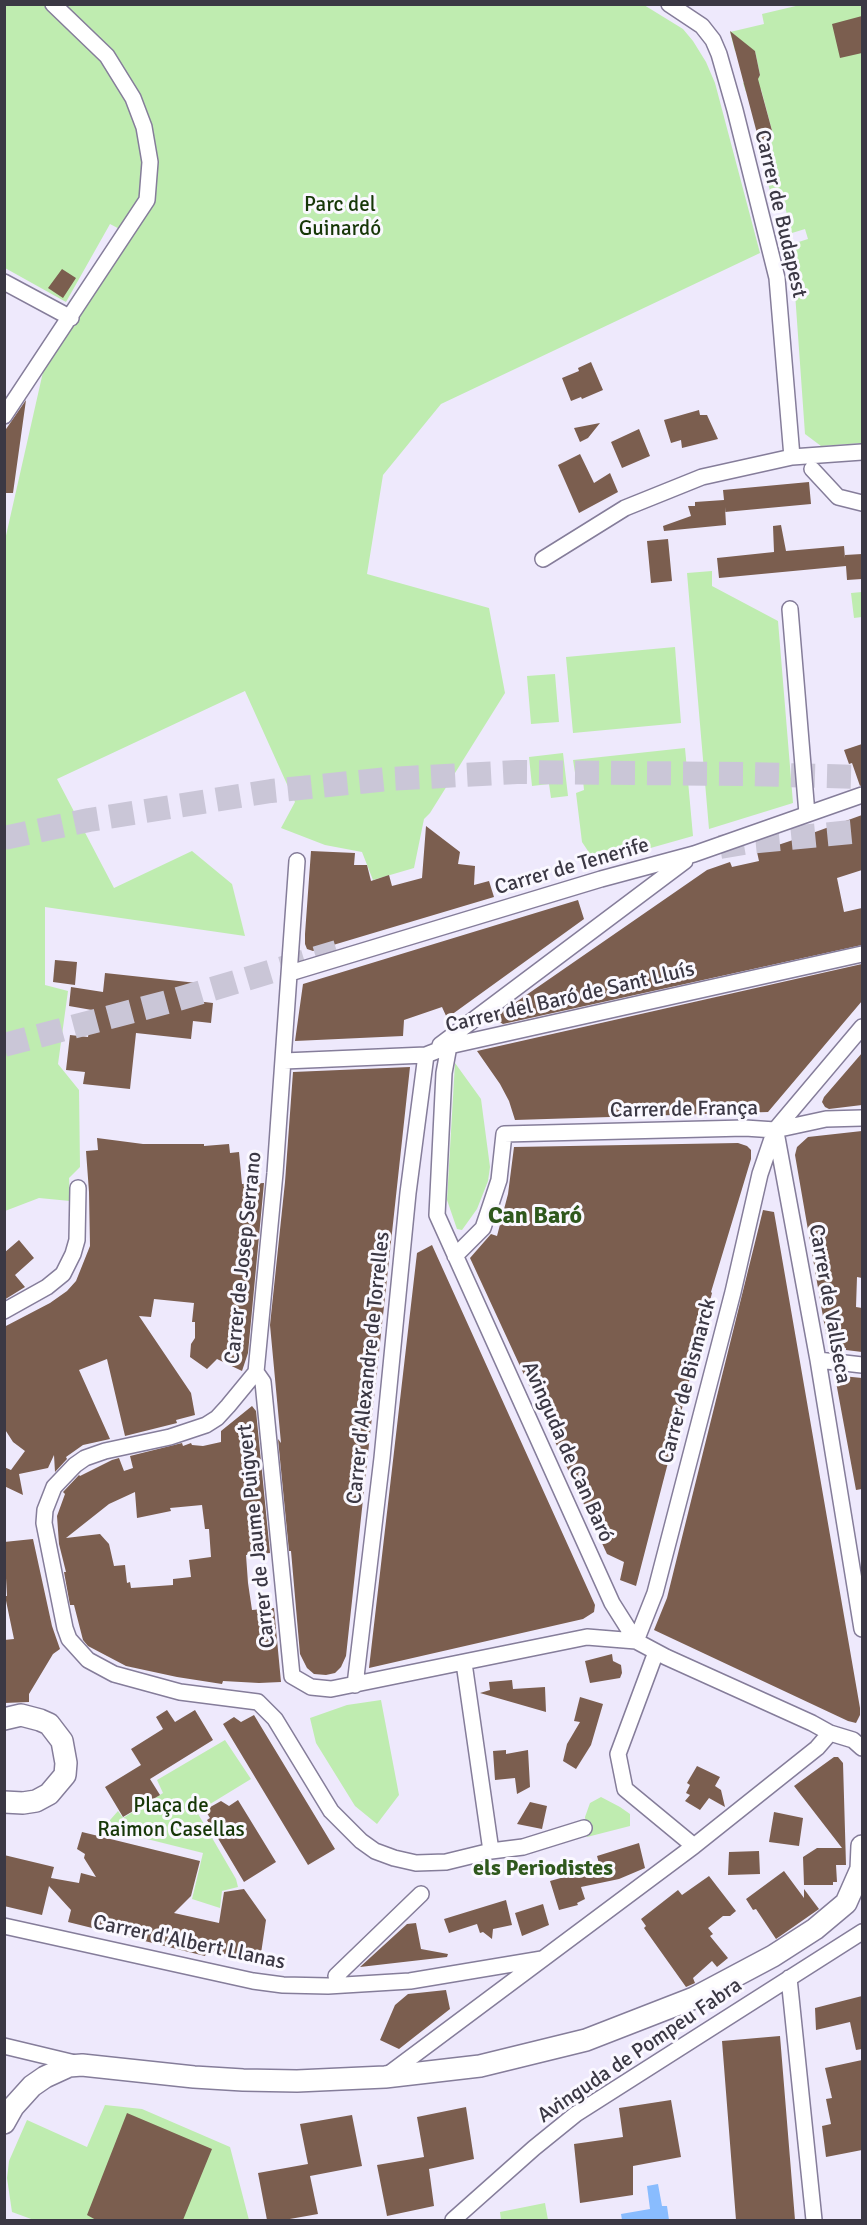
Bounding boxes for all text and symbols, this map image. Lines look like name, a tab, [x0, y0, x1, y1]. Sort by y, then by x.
street label: Carrer de Budapest	[748, 128, 812, 300]
park label: Parc del Guinardó	[299, 192, 381, 242]
street label: Carrer de Tenerife	[492, 833, 652, 901]
street label: Carrer del Baró de Sant Lluís	[443, 957, 697, 1039]
street label: Carrer de França	[610, 1096, 758, 1124]
street label: Carrer de Josep Serrano	[220, 1150, 268, 1366]
district label: Can Baró	[488, 1203, 582, 1231]
street label: Carrer de Vallseca	[803, 1222, 855, 1386]
street label: Carrer d'Alexandre de Torrelles	[342, 1231, 396, 1505]
street label: Carrer de Bismarck	[654, 1296, 722, 1466]
street label: Avinguda de Can Baró	[516, 1358, 618, 1546]
street label: Carrer de Jaume Puigvert	[233, 1423, 281, 1649]
park label: Plaça de Raimon Casellas	[97, 1793, 245, 1843]
district label: els Periodistes	[473, 1856, 613, 1882]
street label: Carrer d'Albert Llanas	[91, 1910, 287, 1976]
street label: Avinguda de Pompeu Fabra	[533, 1973, 747, 2129]

